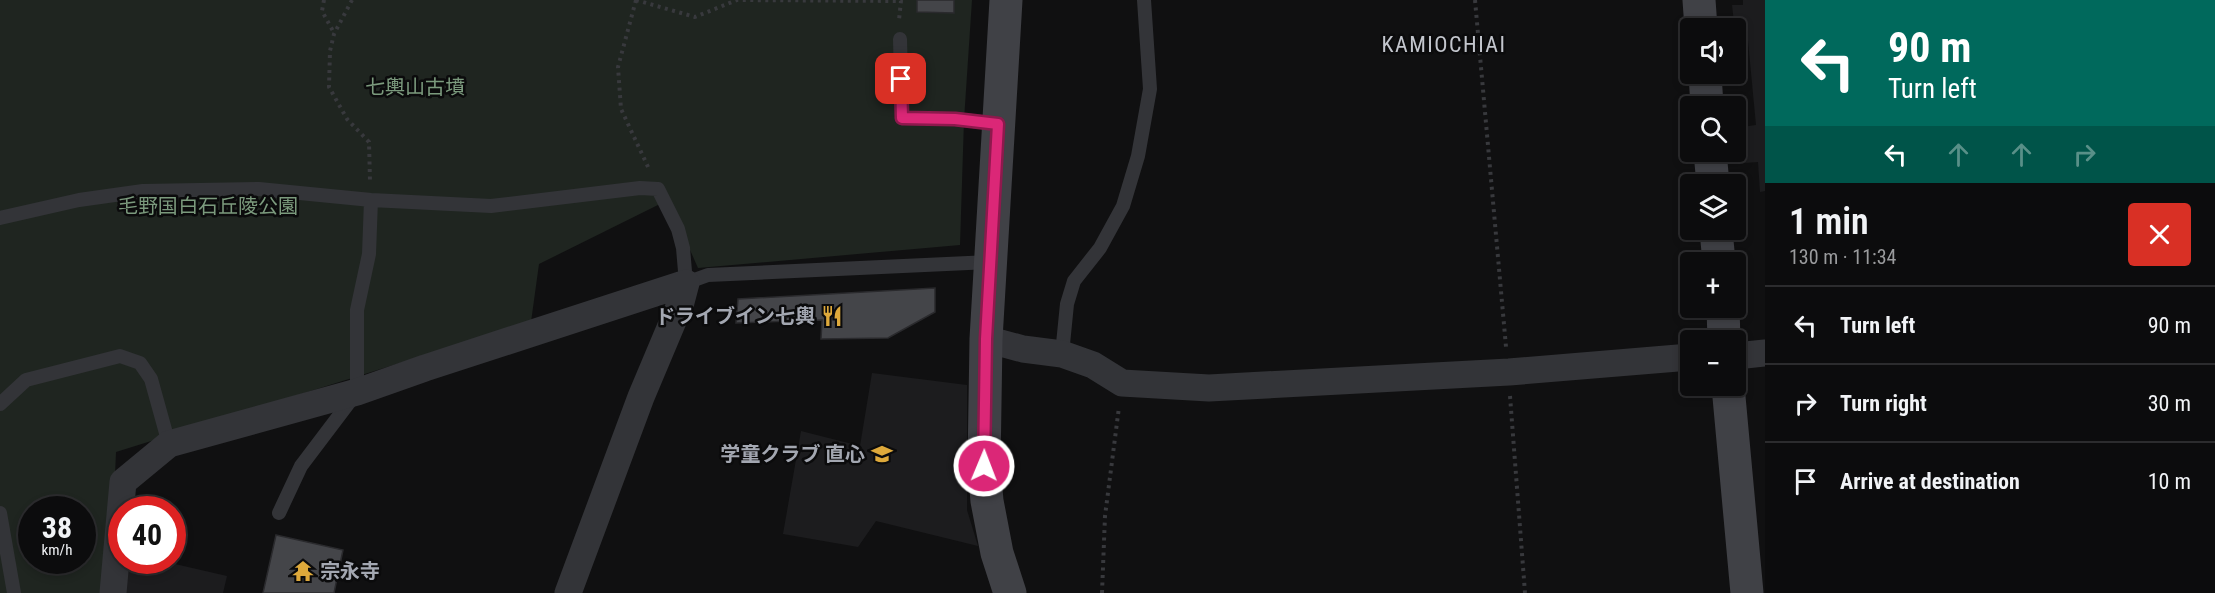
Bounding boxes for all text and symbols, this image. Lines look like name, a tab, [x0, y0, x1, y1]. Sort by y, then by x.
map controls	[1680, 18, 1746, 396]
button: sound	[1680, 18, 1746, 84]
text: 90 m	[1888, 23, 1971, 72]
icon: left	[1789, 24, 1867, 102]
district label: KAMIOCHIAI	[1381, 32, 1507, 57]
pin	[875, 53, 926, 104]
icon: arrive	[884, 62, 917, 95]
text: Turn left	[1888, 73, 1977, 105]
park label: 七輿山古墳	[365, 75, 465, 99]
button: search	[1680, 96, 1746, 162]
icon: left	[1879, 138, 1912, 171]
icon: ahead	[1942, 138, 1975, 171]
icon: ahead	[2005, 138, 2038, 171]
icon: right	[2068, 138, 2101, 171]
button: layers	[1680, 174, 1746, 240]
park label: 毛野国白石丘陵公園	[118, 194, 298, 218]
text: 1 min	[1789, 201, 1869, 243]
button: close	[2128, 203, 2191, 266]
text: 130 m · 11:34	[1789, 245, 1896, 269]
button: +	[1680, 252, 1746, 318]
place label: ドライブイン七輿	[655, 304, 815, 328]
restaurant icon: ドライブイン七輿	[820, 304, 844, 328]
icon: left	[1789, 309, 1822, 342]
text: Turn left	[1840, 313, 1915, 338]
text: 90 m	[2148, 313, 2191, 338]
button: −	[1680, 330, 1746, 396]
icon: right	[1789, 387, 1822, 420]
text: Turn right	[1840, 391, 1927, 416]
text: 30 m	[2148, 391, 2191, 416]
position arrow	[952, 434, 1016, 498]
place label: 学童クラブ 直心	[720, 442, 865, 466]
school or university icon: 学童クラブ 直心	[870, 442, 894, 466]
icon: arrive	[1789, 465, 1822, 498]
text: Arrive at destination	[1840, 469, 2020, 494]
text: 10 m	[2148, 469, 2191, 494]
speed limit sign: 40	[108, 496, 186, 574]
text: 38	[42, 510, 72, 545]
text: km/h	[42, 541, 72, 559]
temple icon: 宗永寺	[291, 559, 315, 583]
place label: 宗永寺	[320, 559, 380, 583]

